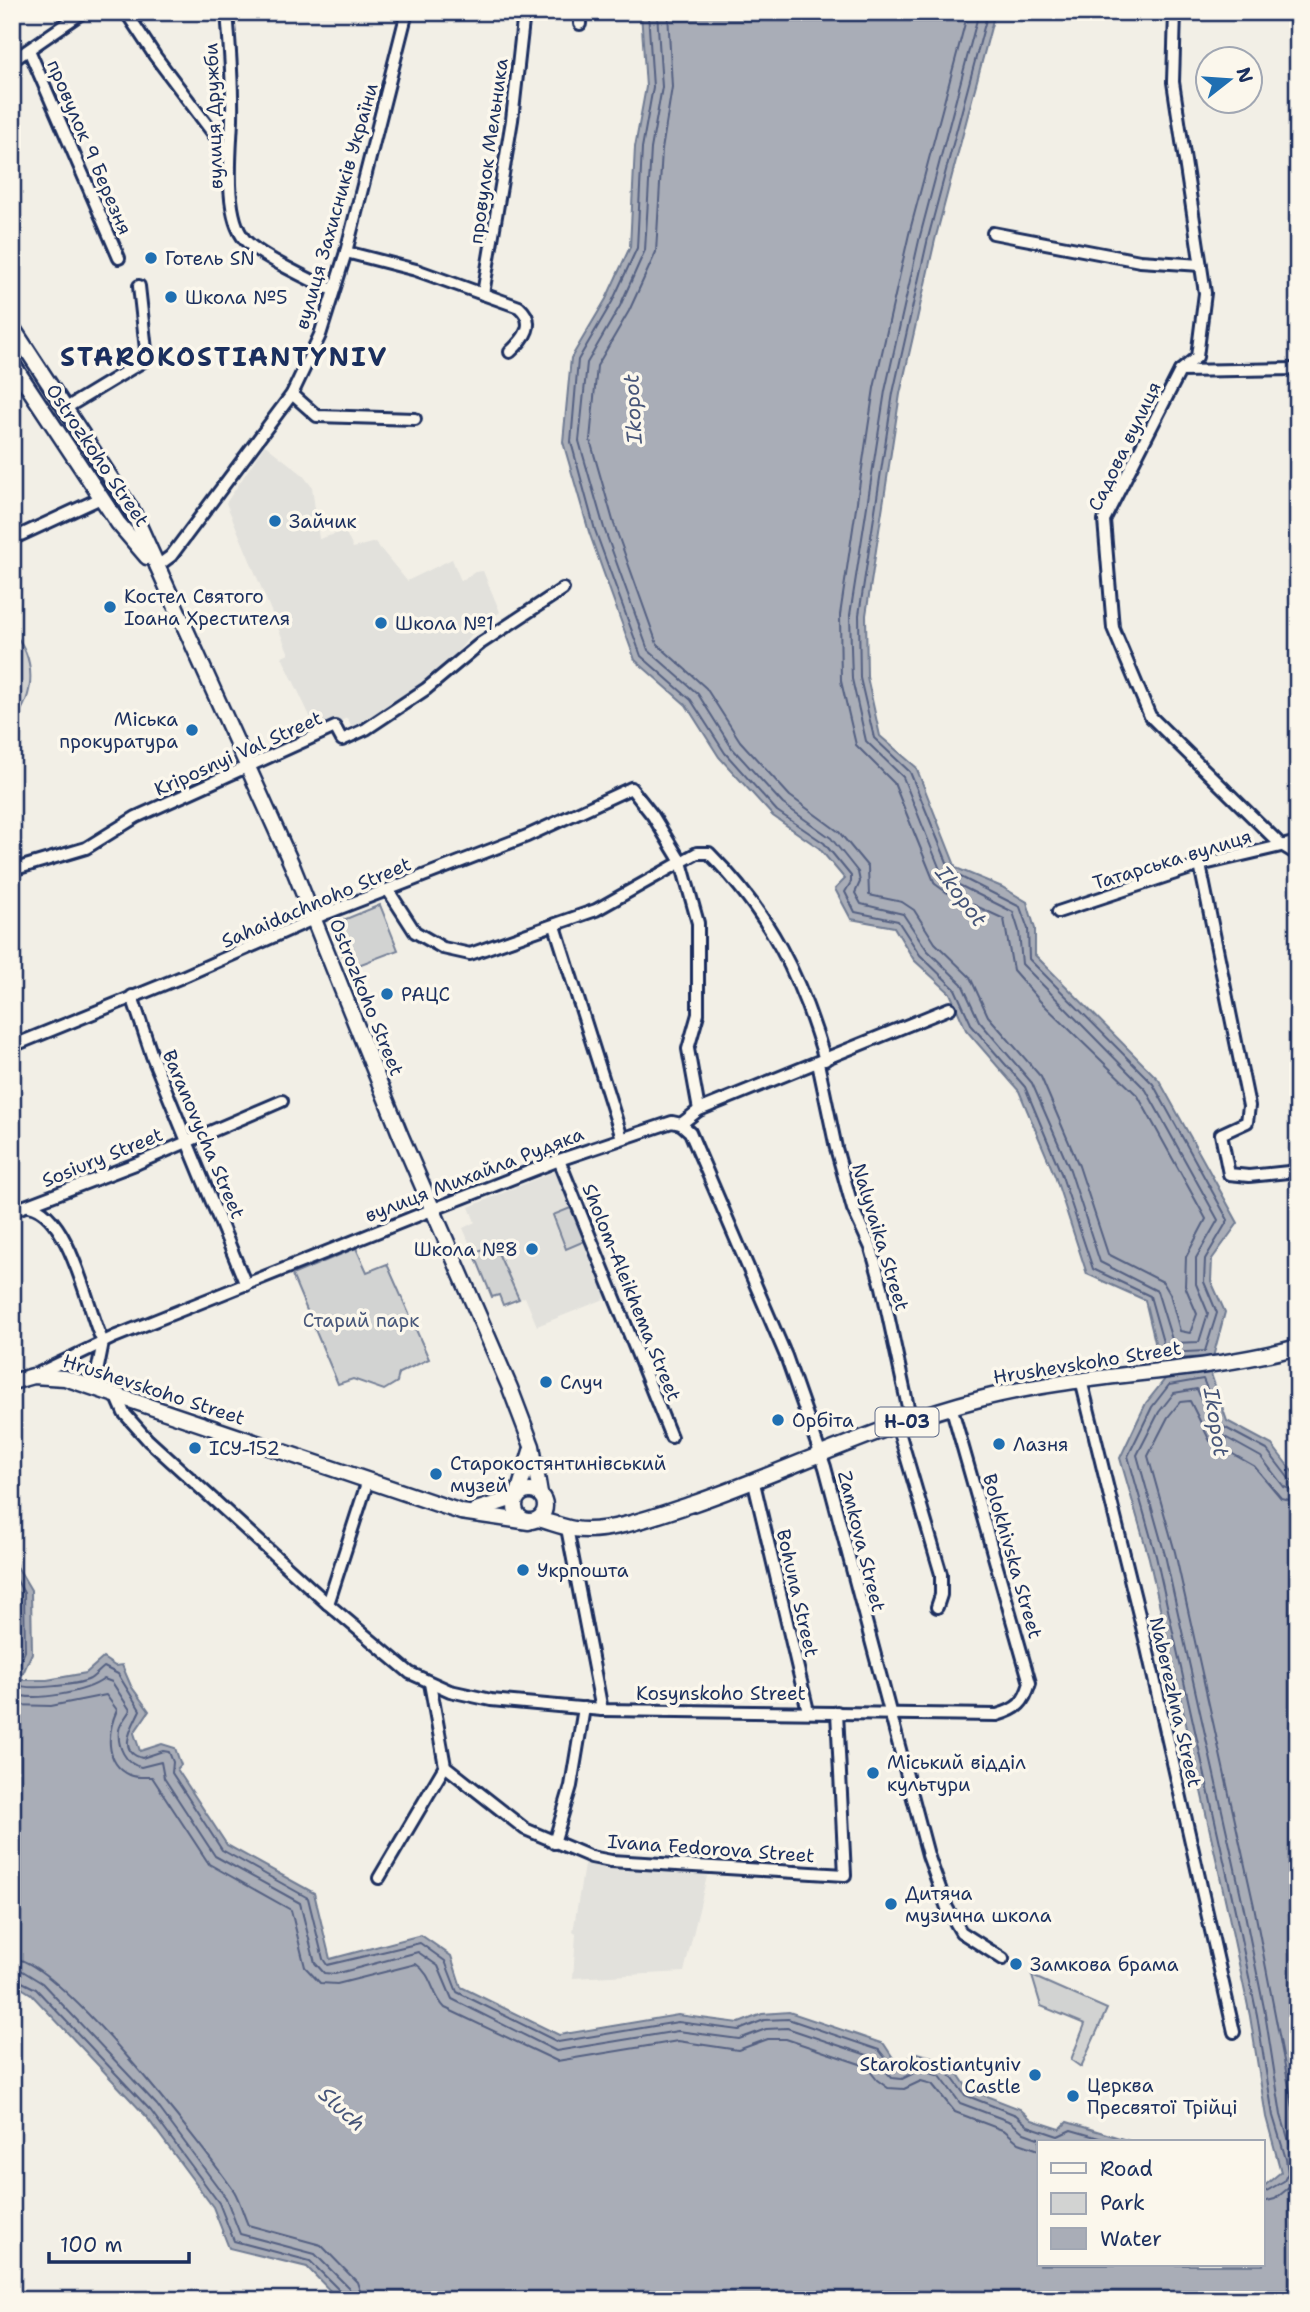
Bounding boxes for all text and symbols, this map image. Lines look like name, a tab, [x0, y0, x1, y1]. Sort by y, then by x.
street label: вулиця Дружби	[198, 42, 229, 190]
north arrow	[1194, 46, 1264, 116]
street label: провулок 9 Березня	[41, 56, 138, 239]
street label: провулок Мельника	[463, 57, 514, 245]
text: N	[1231, 64, 1259, 86]
street label: вулиця Захисників України	[289, 80, 384, 332]
place label: Готель SN	[165, 246, 255, 271]
marker: Готель SN	[143, 250, 159, 266]
place label: Школа №5	[185, 285, 288, 310]
marker: Школа №5	[163, 289, 179, 305]
district label: STAROKOSTIANTYNIV	[60, 339, 388, 374]
water label: Ikopot	[617, 373, 649, 446]
street label: Садова вулиця	[1082, 377, 1167, 515]
street label: Ostrozkoho Street	[40, 379, 155, 532]
place label: Зайчик	[289, 509, 357, 534]
marker: Зайчик	[267, 513, 283, 529]
place label: Костел Святого Іоана Хрестителя	[124, 584, 290, 631]
marker: Костел Святого Іоана Хрестителя	[102, 599, 118, 615]
place label: Школа №1	[395, 611, 494, 636]
marker: Школа №1	[373, 615, 389, 631]
street label: Kriposnyi Val Street	[150, 705, 326, 802]
place label: Міська прокуратура	[59, 707, 178, 754]
marker: Міська прокуратура	[184, 722, 200, 738]
street label: Татарська вулиця	[1090, 823, 1255, 896]
street label: Sahaidachnoho Street	[218, 851, 415, 954]
water label: Ikopot	[928, 859, 994, 933]
street label: Ostrozkoho Street	[324, 915, 409, 1079]
place label: РАЦС	[401, 982, 450, 1007]
marker: РАЦС	[379, 986, 395, 1002]
street label: Baranovycha Street	[157, 1046, 250, 1222]
street label: вулиця Михайла Рудяка	[361, 1121, 587, 1228]
street label: Sosiury Street	[38, 1122, 166, 1193]
street label: Nalyvaika Street	[846, 1160, 915, 1314]
street label: Sholom-Aleikhema Street	[576, 1180, 687, 1405]
place label: Школа №8	[414, 1237, 518, 1262]
marker: Школа №8	[524, 1241, 540, 1257]
park label: Старий парк	[303, 1308, 419, 1333]
street label: Hrushevskoho Street	[991, 1335, 1183, 1390]
street label: Hrushevskoho Street	[60, 1348, 248, 1431]
place label: Случ	[560, 1370, 603, 1395]
marker: Случ	[538, 1374, 554, 1390]
water label: Ikopot	[1197, 1384, 1235, 1459]
place label: Орбіта	[792, 1408, 854, 1433]
road number: Н-03	[876, 1408, 939, 1436]
marker: Орбіта	[770, 1412, 786, 1428]
place label: Лазня	[1013, 1432, 1069, 1457]
place label: ІСУ-152	[209, 1436, 280, 1461]
marker: Лазня	[991, 1436, 1007, 1452]
marker: ІСУ-152	[187, 1440, 203, 1456]
place label: Старокостянтинівський музей	[450, 1451, 666, 1498]
marker: Старокостянтинівський музей	[428, 1466, 444, 1482]
street label: Zamkova Street	[832, 1468, 891, 1614]
street label: Bolokhivska Street	[977, 1471, 1048, 1641]
street label: Bohuna Street	[771, 1527, 824, 1660]
place label: Укрпошта	[537, 1558, 629, 1583]
marker: Укрпошта	[515, 1562, 531, 1578]
street label: Naberezhna Street	[1144, 1614, 1207, 1790]
street label: Kosynskoho Street	[636, 1681, 806, 1706]
place label: Міський відділ культури	[887, 1750, 1026, 1797]
marker: Міський відділ культури	[865, 1765, 881, 1781]
street label: Ivana Fedorova Street	[607, 1829, 815, 1868]
place label: Дитяча музична школа	[905, 1881, 1052, 1928]
marker: Дитяча музична школа	[883, 1896, 899, 1912]
place label: Замкова брама	[1030, 1952, 1179, 1977]
marker: Замкова брама	[1008, 1956, 1024, 1972]
place label: Starokostiantyniv Castle	[859, 2052, 1021, 2099]
marker: Starokostiantyniv Castle	[1027, 2067, 1043, 2083]
place label: Церква Пресвятої Трійці	[1087, 2073, 1238, 2120]
water label: Sluch	[313, 2080, 371, 2138]
marker: Церква Пресвятої Трійці	[1065, 2088, 1081, 2104]
legend	[1037, 2140, 1264, 2266]
text: Road	[1100, 2155, 1153, 2183]
text: Park	[1100, 2189, 1145, 2217]
scale bar	[49, 2221, 189, 2265]
text: Water	[1100, 2225, 1162, 2253]
text: 100 m	[60, 2231, 123, 2259]

